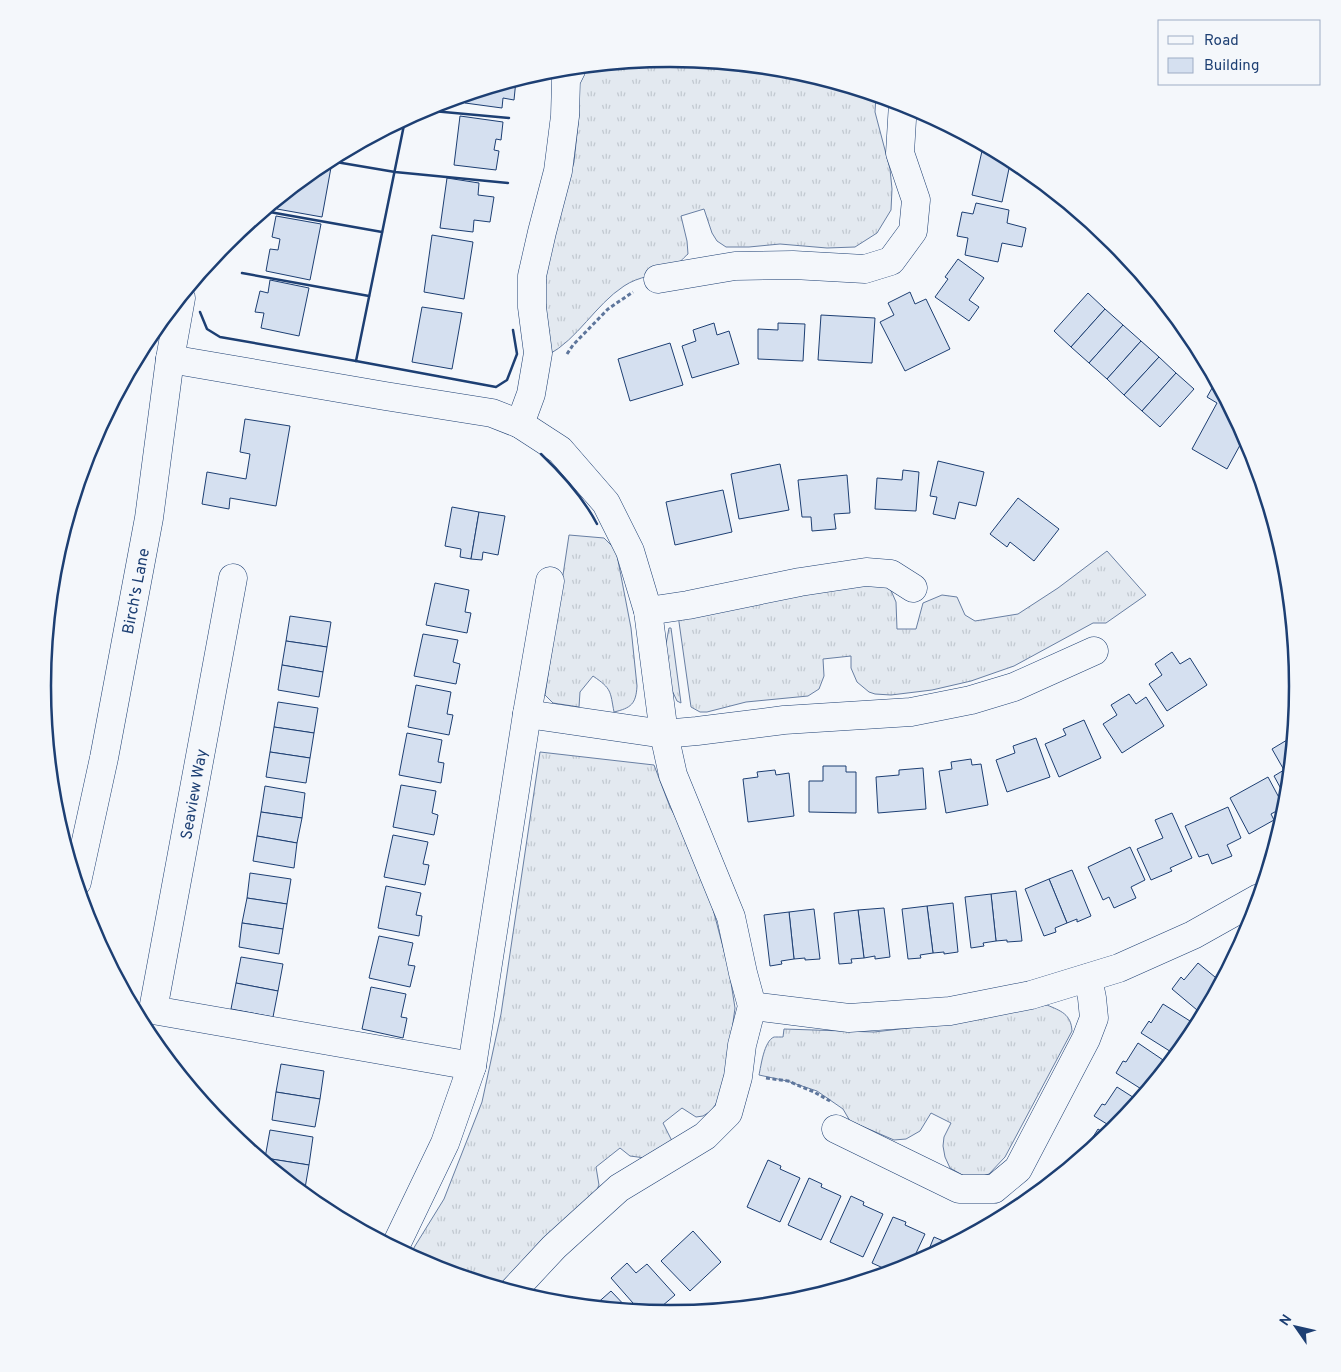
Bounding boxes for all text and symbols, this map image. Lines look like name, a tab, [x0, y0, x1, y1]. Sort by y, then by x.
legend	[1158, 20, 1321, 85]
text: Road	[1204, 32, 1239, 51]
text: Building	[1204, 57, 1259, 76]
street label: Birch's Lane	[119, 547, 155, 636]
street label: Seaview Way	[177, 747, 213, 841]
north arrow	[1271, 1302, 1321, 1352]
text: N	[1277, 1312, 1296, 1329]

